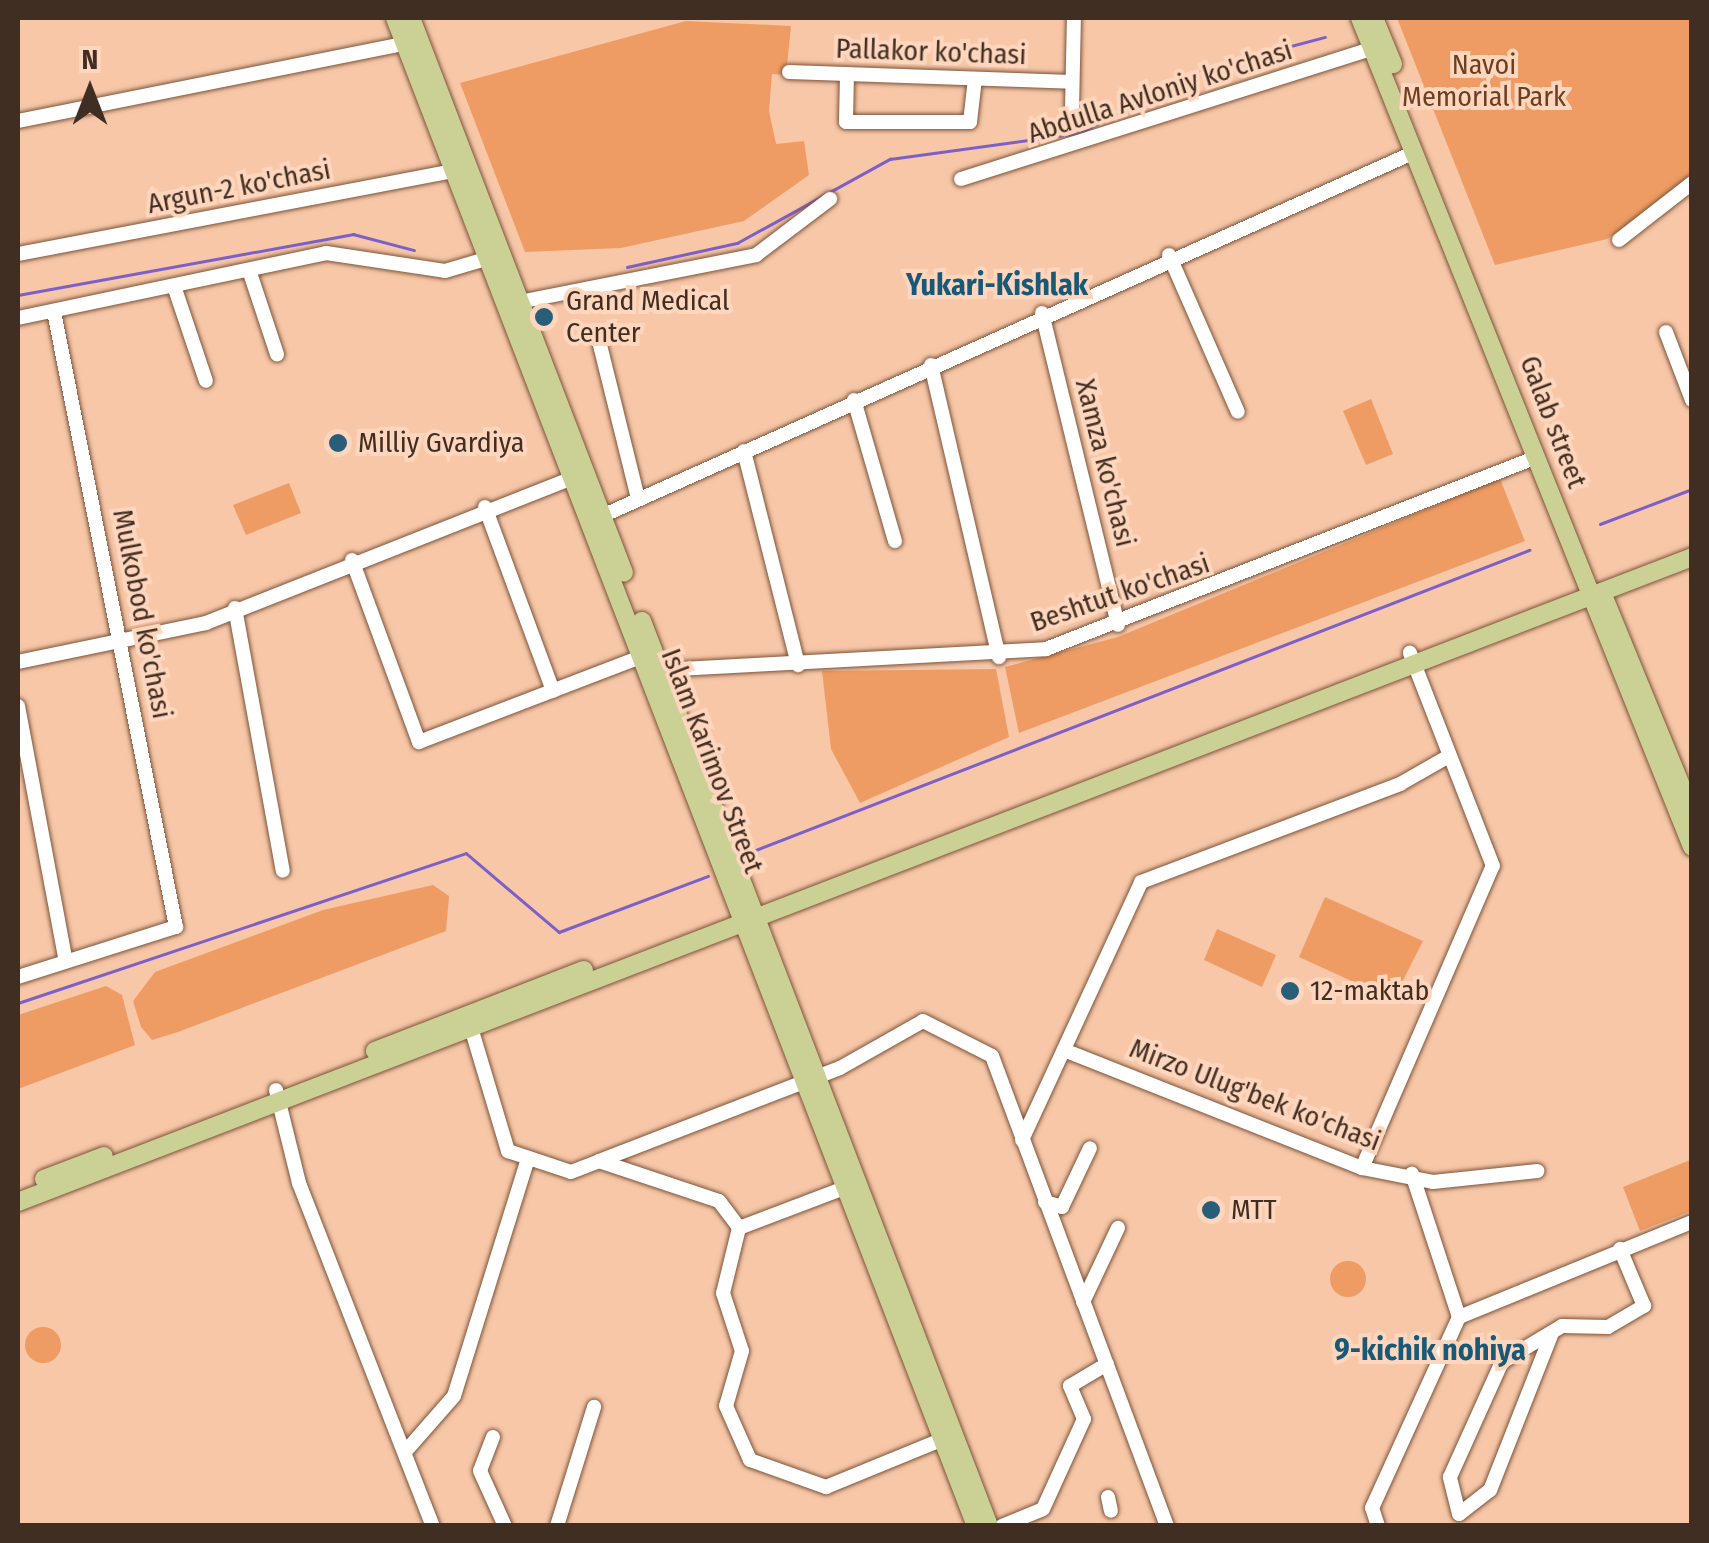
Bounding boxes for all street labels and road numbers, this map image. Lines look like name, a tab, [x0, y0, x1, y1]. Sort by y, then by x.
street label: Pallakor ko'chasi	[835, 32, 1027, 72]
street label: Abdulla Avloniy ko'chasi	[1023, 33, 1297, 151]
street label: Argun-2 ko'chasi	[145, 153, 333, 221]
street label: Galab street	[1512, 351, 1594, 493]
street label: Xamza ko'chasi	[1068, 376, 1142, 550]
street label: Mulkobod ko'chasi	[105, 506, 179, 722]
street label: Beshtut ko'chasi	[1026, 547, 1214, 639]
street label: Islam Karimov Street	[654, 644, 770, 878]
street label: Mirzo Ulug'bek ko'chasi	[1125, 1032, 1385, 1158]

